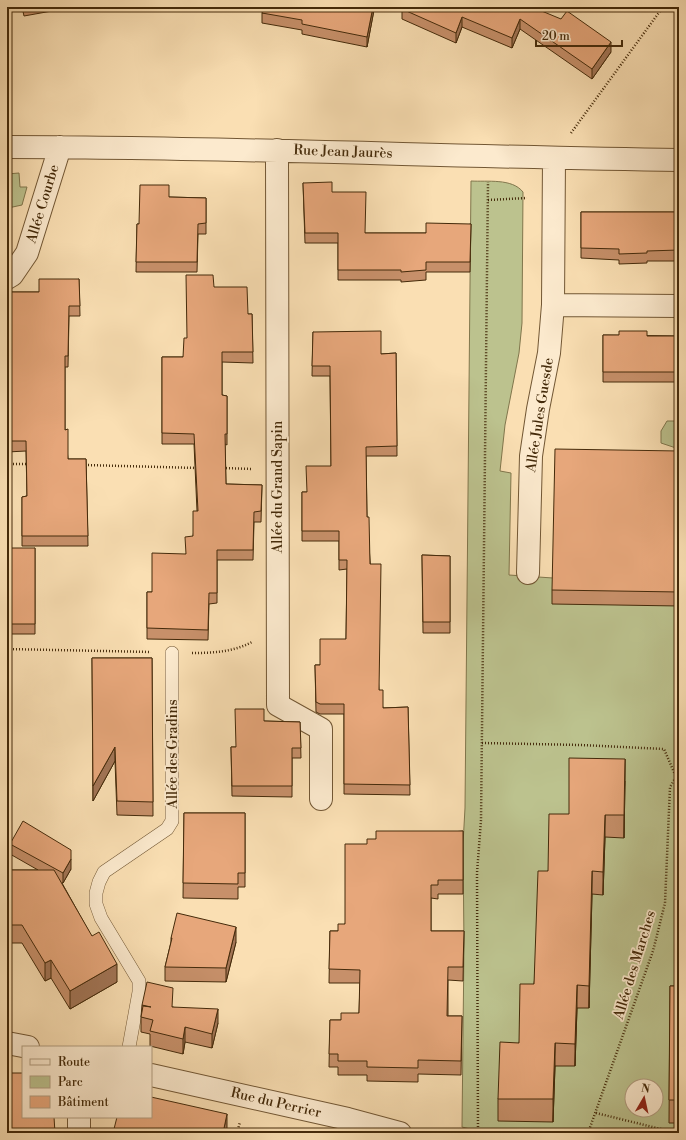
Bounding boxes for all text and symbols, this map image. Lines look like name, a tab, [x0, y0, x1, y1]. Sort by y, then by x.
scale bar	[536, 22, 622, 48]
text: 20 m	[542, 29, 570, 44]
street label: Rue Jean Jaurès	[293, 141, 393, 163]
street label: Allée Courbe	[22, 162, 64, 246]
street label: Allée Jules Guesde	[522, 356, 558, 475]
street label: Allée du Grand Sapin	[269, 420, 287, 554]
street label: Allée des Gradins	[164, 699, 182, 810]
street label: Allée des Marches	[610, 908, 660, 1023]
legend	[22, 1046, 152, 1118]
text: Route	[58, 1055, 90, 1070]
text: Parc	[58, 1075, 83, 1090]
north arrow	[624, 1078, 664, 1118]
text: N	[640, 1082, 651, 1097]
street label: Rue du Perrier	[229, 1084, 323, 1122]
text: Bâtiment	[57, 1095, 109, 1110]

